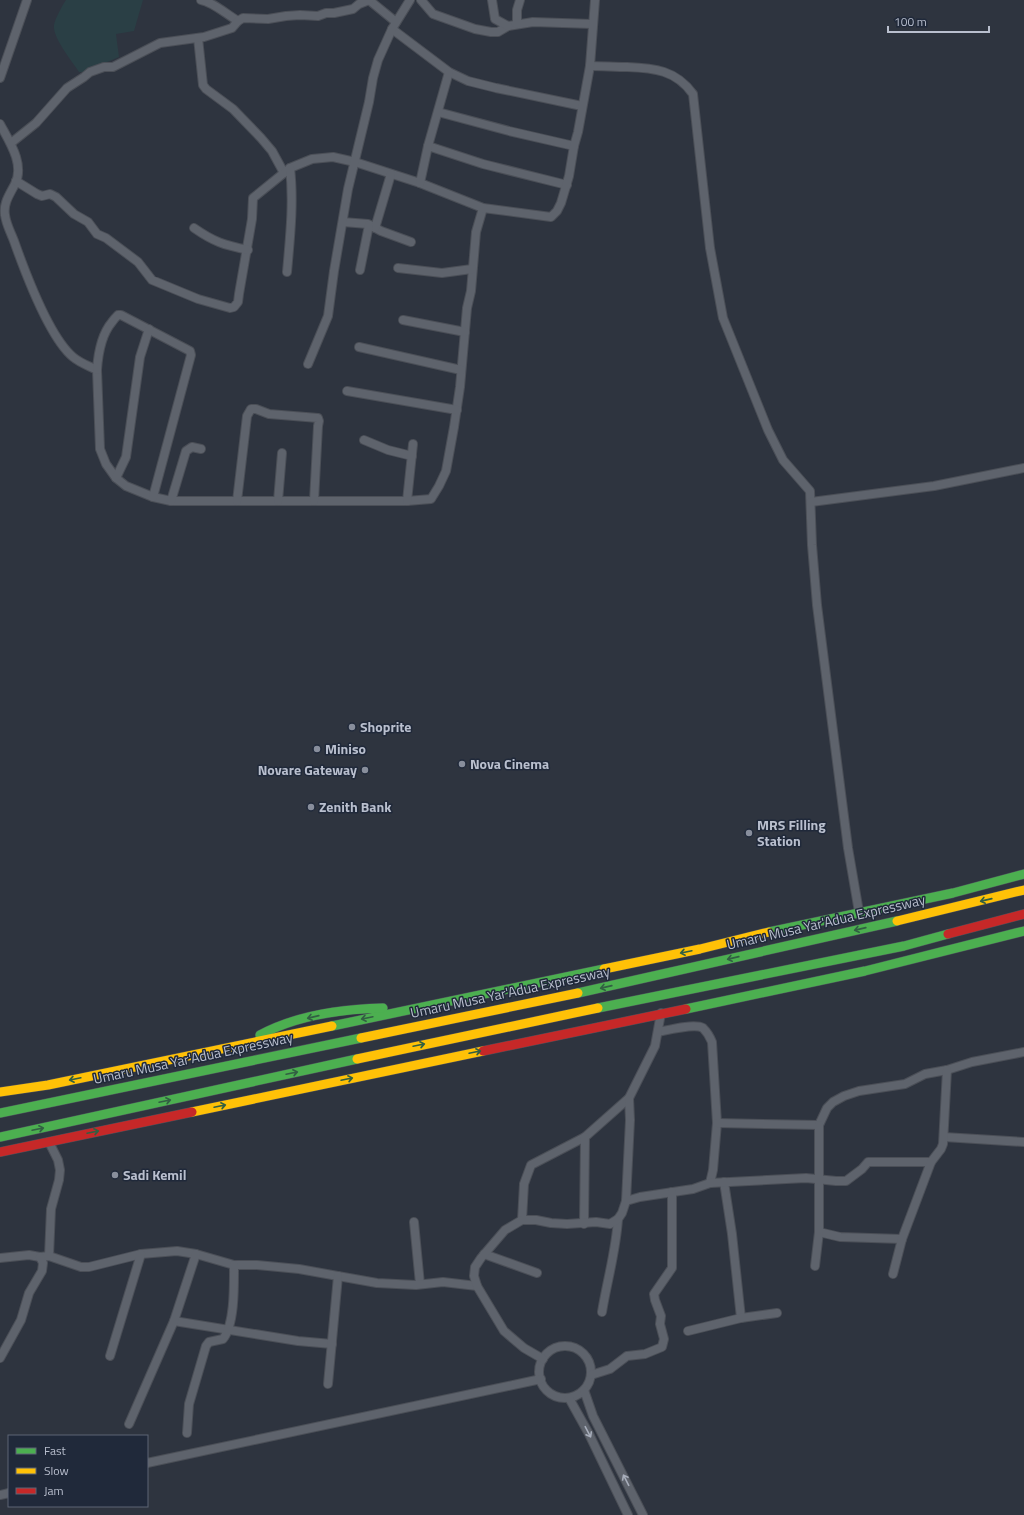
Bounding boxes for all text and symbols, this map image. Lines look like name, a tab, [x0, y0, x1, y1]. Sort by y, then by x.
scale bar	[888, 8, 989, 34]
text: 100 m	[894, 12, 927, 31]
place label: Shoprite	[360, 716, 411, 737]
marker: Shoprite	[347, 722, 357, 732]
place label: Miniso	[325, 738, 366, 759]
marker: Miniso	[312, 744, 322, 754]
place label: Nova Cinema	[470, 753, 549, 774]
place label: Novare Gateway	[258, 759, 357, 780]
marker: Nova Cinema	[457, 759, 467, 769]
marker: Novare Gateway	[360, 765, 370, 775]
place label: Zenith Bank	[319, 796, 392, 817]
marker: Zenith Bank	[306, 802, 316, 812]
place label: MRS Filling Station	[757, 814, 826, 851]
marker: MRS Filling Station	[744, 828, 754, 838]
street label: Umaru Musa Yar'Adua Expressway	[724, 888, 928, 955]
one-way arrow	[980, 896, 993, 904]
one-way arrow	[853, 925, 866, 933]
one-way arrow	[680, 948, 693, 956]
one-way arrow	[727, 954, 740, 962]
street label: Umaru Musa Yar'Adua Expressway	[408, 960, 612, 1023]
one-way arrow	[600, 983, 613, 991]
one-way arrow	[307, 1014, 320, 1021]
one-way arrow	[361, 1015, 374, 1023]
street label: Umaru Musa Yar'Adua Expressway	[91, 1026, 295, 1089]
one-way arrow	[412, 1041, 425, 1049]
one-way arrow	[468, 1048, 481, 1056]
one-way arrow	[285, 1069, 298, 1077]
one-way arrow	[341, 1074, 354, 1082]
one-way arrow	[69, 1076, 82, 1084]
one-way arrow	[158, 1096, 171, 1104]
one-way arrow	[213, 1101, 226, 1109]
one-way arrow	[31, 1124, 44, 1132]
one-way arrow	[86, 1128, 99, 1136]
place label: Sadi Kemil	[123, 1164, 187, 1185]
marker: Sadi Kemil	[110, 1170, 120, 1180]
one-way arrow	[585, 1426, 592, 1438]
legend	[8, 1435, 148, 1507]
text: Fast	[44, 1441, 67, 1460]
text: Slow	[44, 1461, 69, 1480]
one-way arrow	[622, 1474, 629, 1486]
text: Jam	[44, 1481, 64, 1500]

